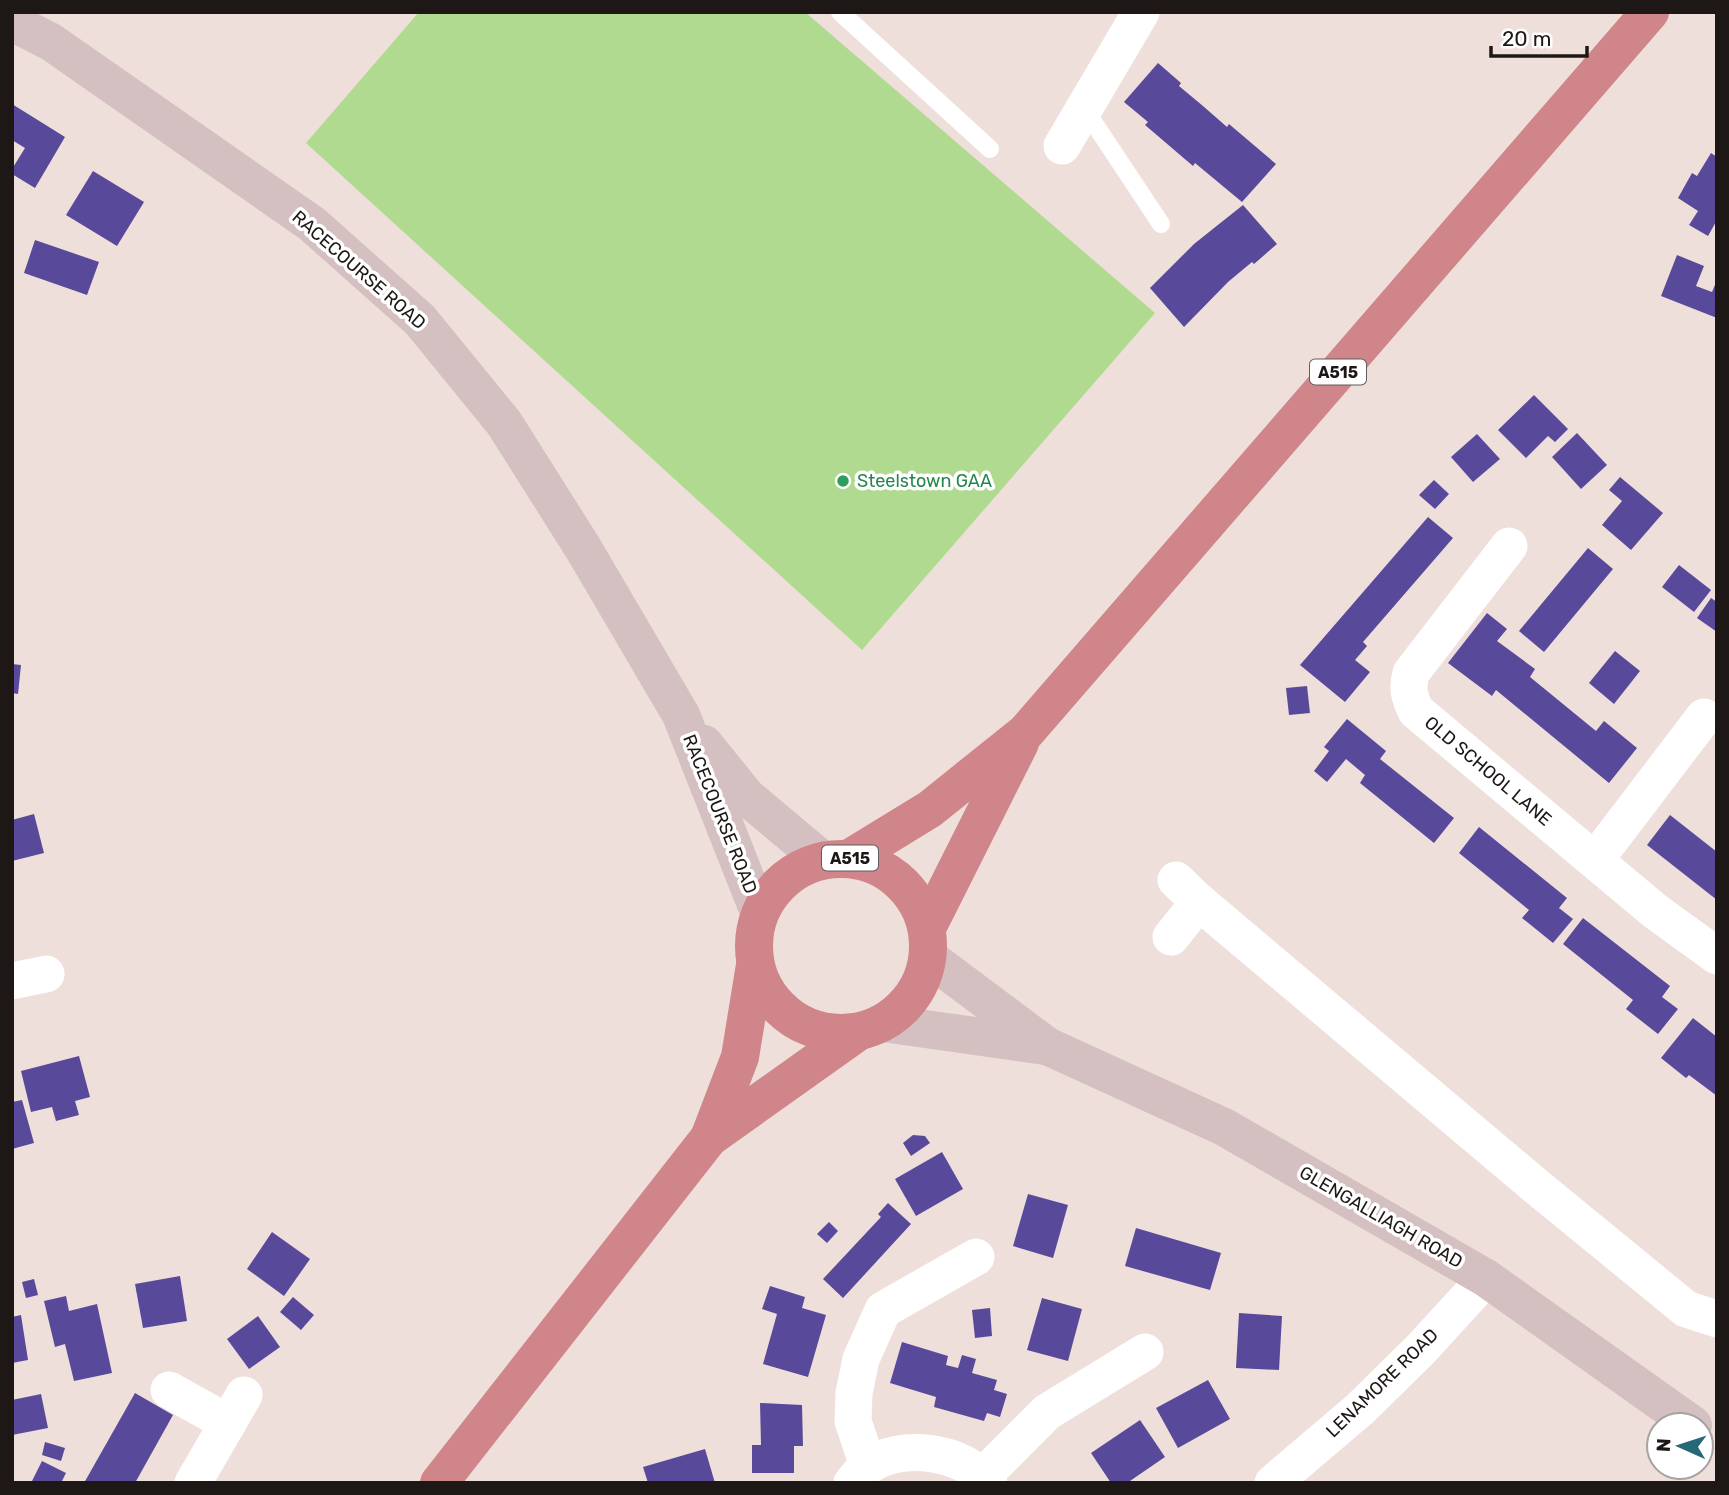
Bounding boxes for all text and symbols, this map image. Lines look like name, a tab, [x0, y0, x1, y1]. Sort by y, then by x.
scale bar	[1491, 14, 1587, 58]
text: 20 m	[1502, 26, 1551, 51]
street label: RACECOURSE ROAD	[288, 206, 430, 334]
road number: A515	[1310, 360, 1366, 384]
place label: Steelstown GAA	[857, 470, 992, 492]
marker: Steelstown GAA	[835, 473, 851, 489]
street label: OLD SCHOOL LANE	[1420, 711, 1556, 831]
street label: RACECOURSE ROAD	[678, 731, 762, 897]
road number: A515	[822, 846, 878, 870]
street label: GLENGALLIAGH ROAD	[1296, 1161, 1466, 1273]
street label: LENAMORE ROAD	[1321, 1324, 1443, 1442]
north arrow	[1645, 1411, 1715, 1481]
text: N	[1652, 1438, 1675, 1453]

